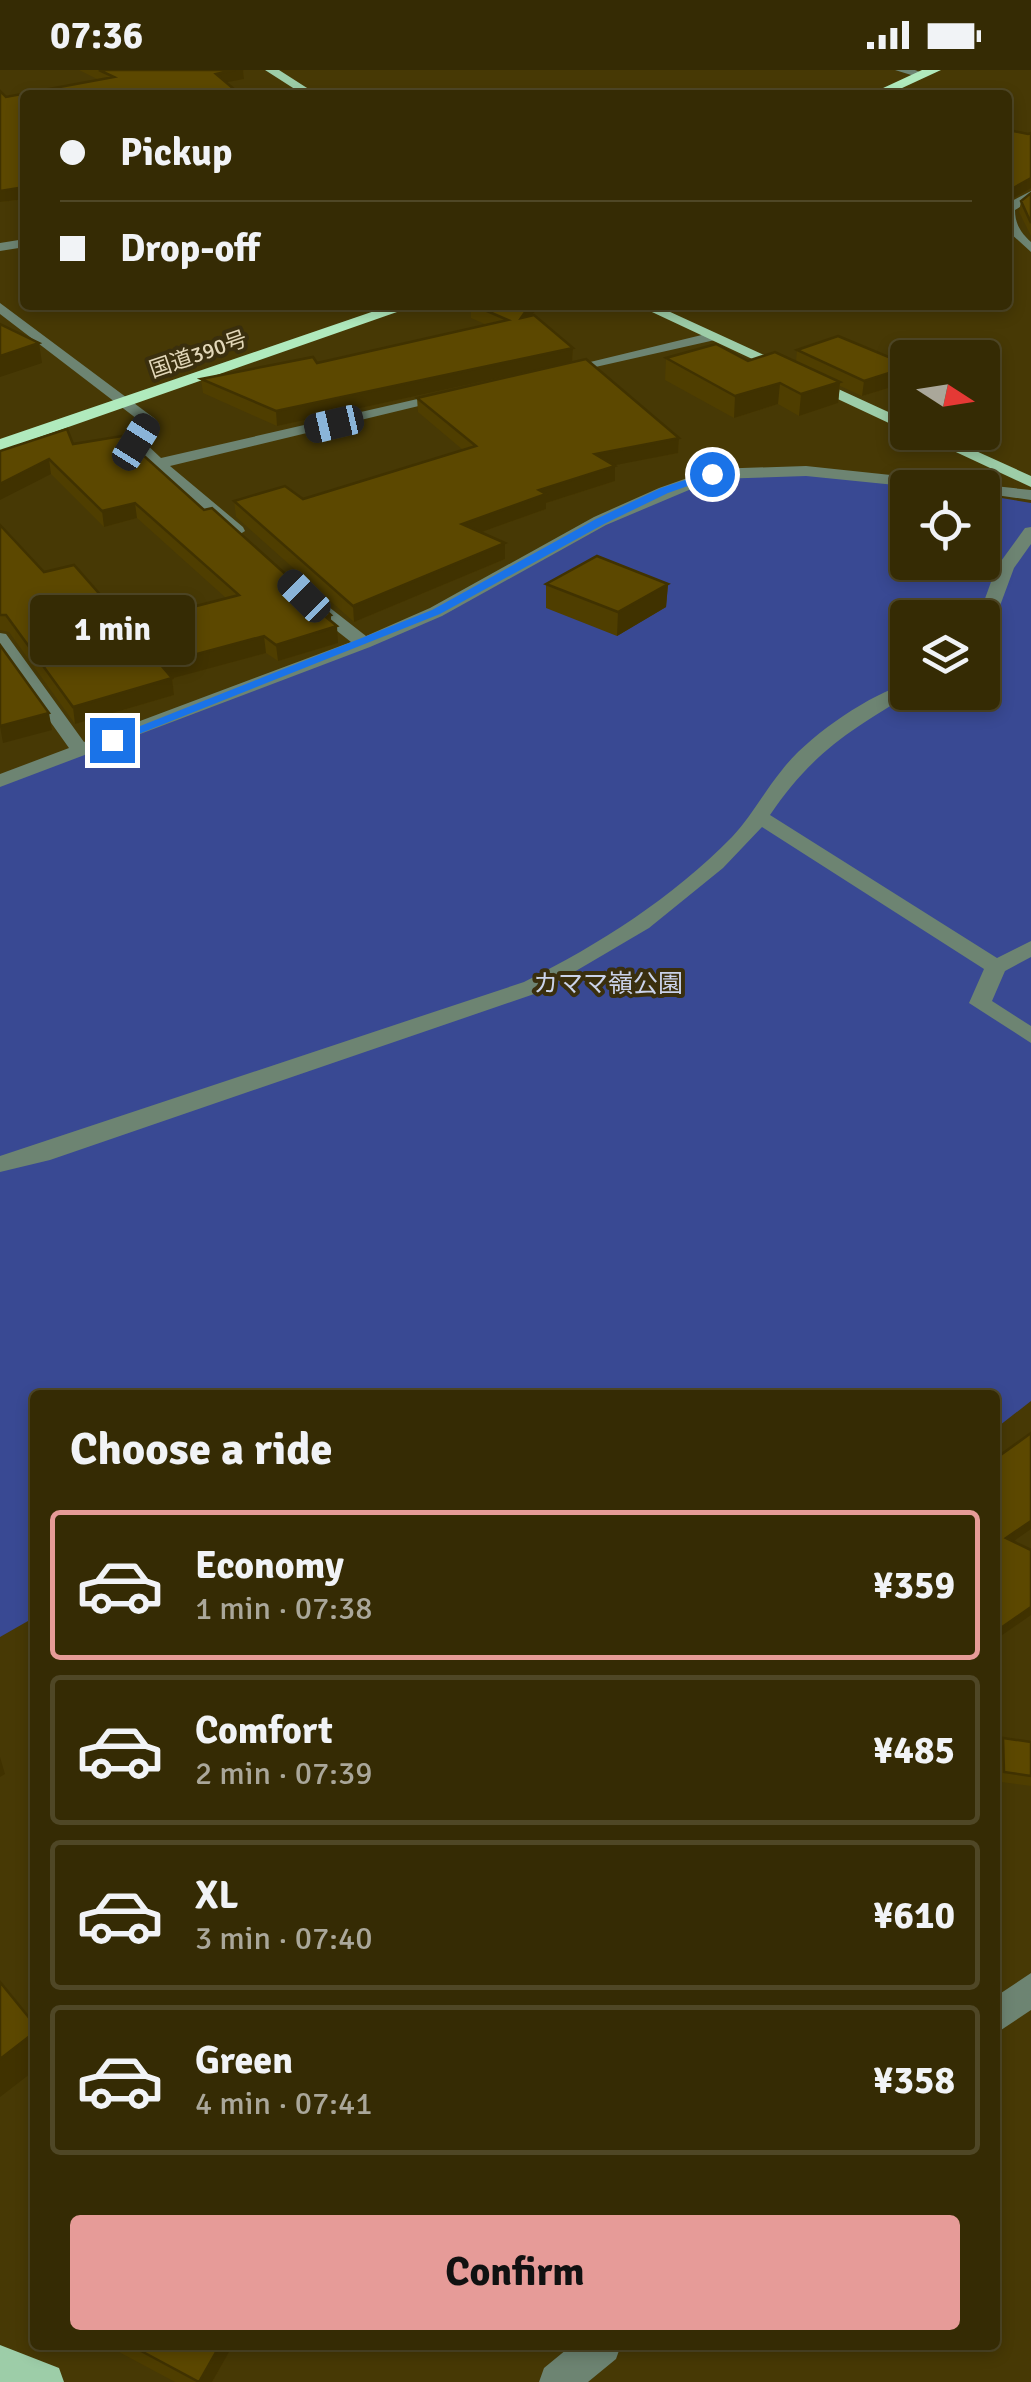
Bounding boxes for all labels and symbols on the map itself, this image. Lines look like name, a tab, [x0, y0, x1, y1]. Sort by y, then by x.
street label: 国道390号	[146, 325, 250, 383]
north arrow	[890, 340, 1000, 450]
car	[301, 403, 367, 445]
car	[107, 409, 165, 475]
route start	[690, 452, 735, 497]
car	[272, 564, 336, 628]
callout: 1 min	[29, 595, 194, 665]
route end	[90, 718, 135, 763]
park label: カママ嶺公園	[533, 968, 683, 999]

